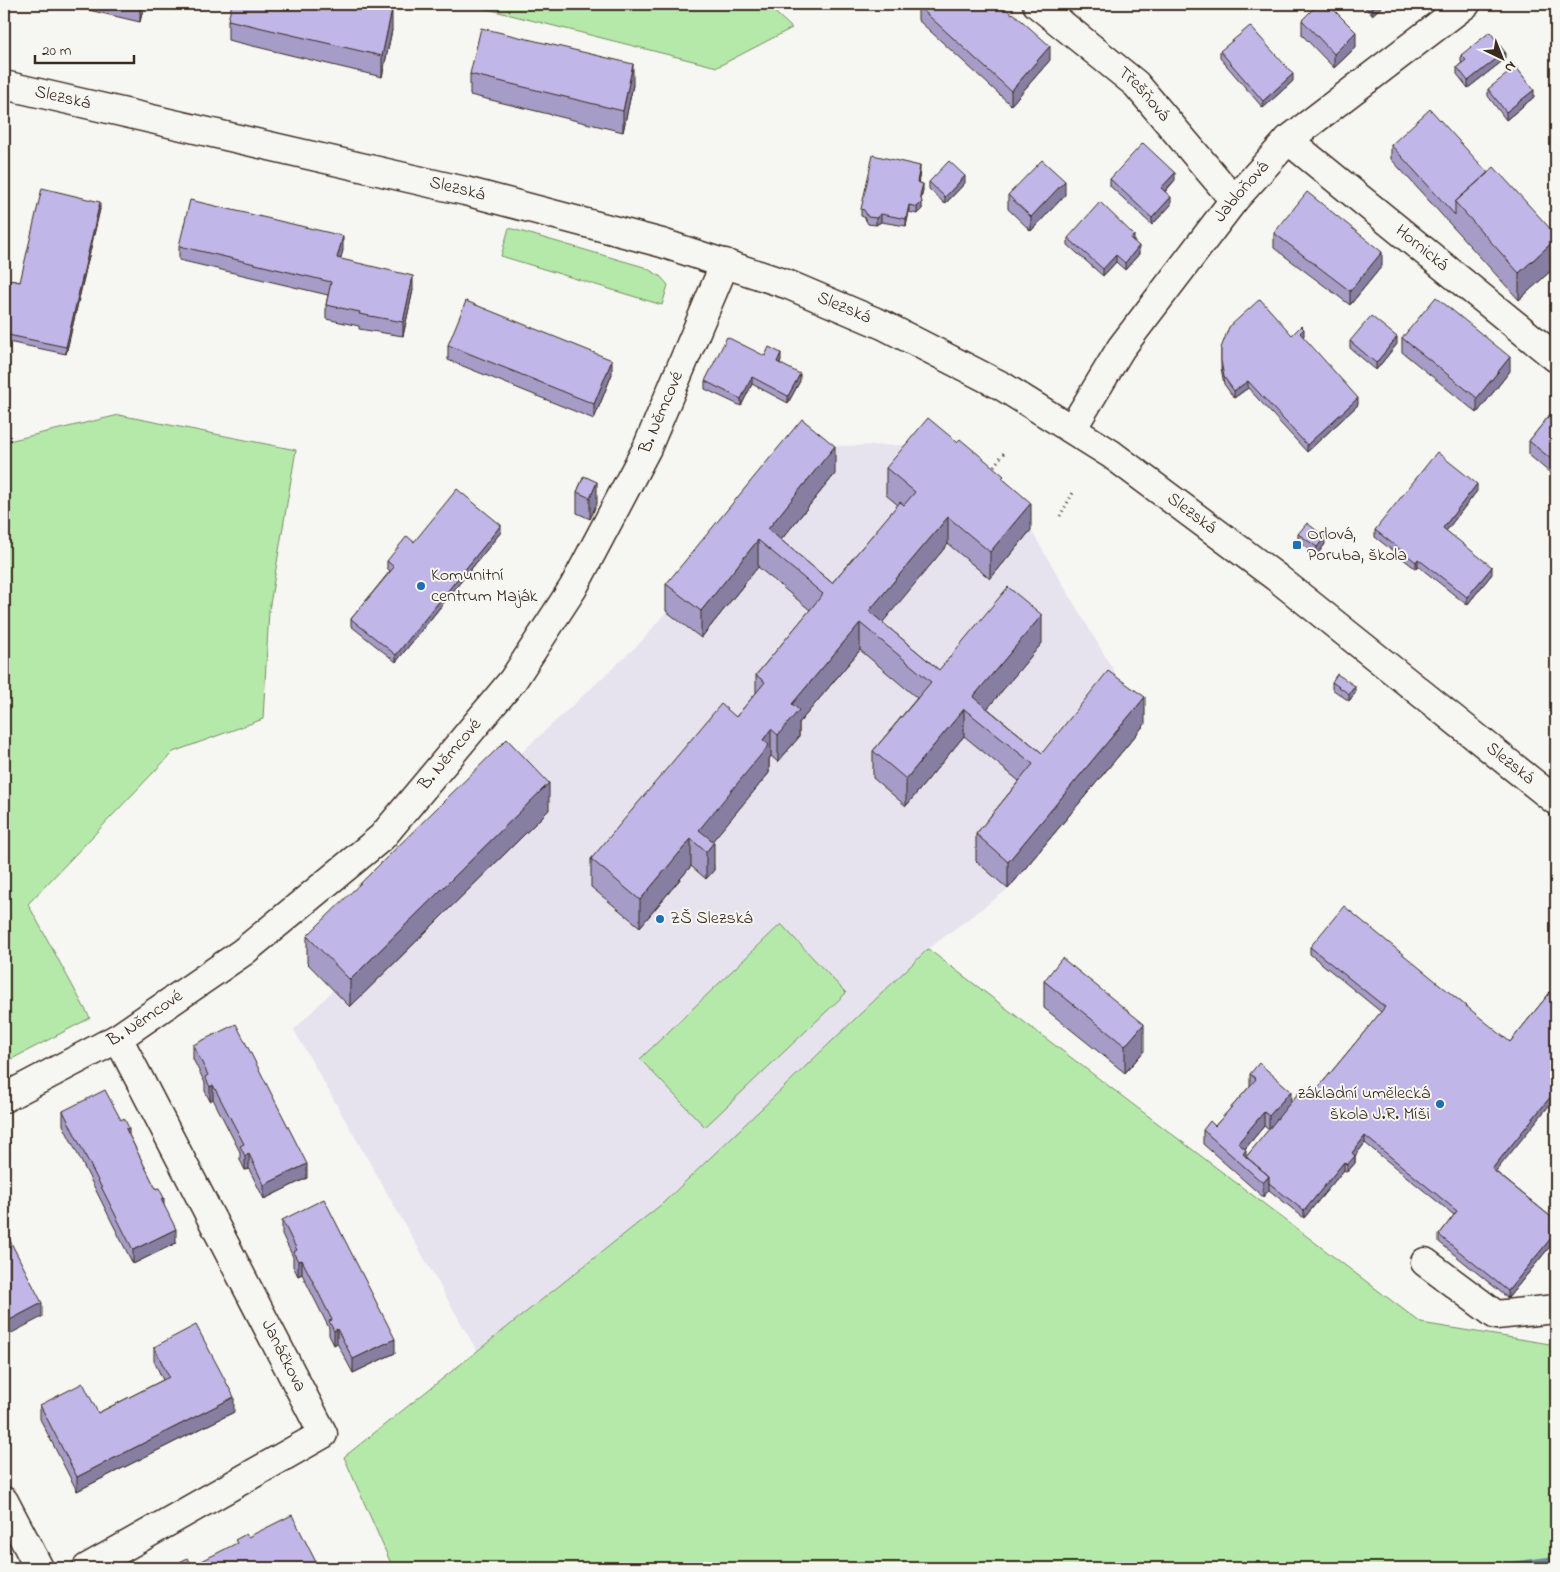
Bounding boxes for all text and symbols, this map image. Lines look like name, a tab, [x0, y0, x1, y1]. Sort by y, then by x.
scale bar	[35, 32, 134, 64]
north arrow	[1478, 32, 1528, 82]
text: 20 m	[42, 40, 72, 62]
text: N	[1499, 56, 1520, 77]
street label: Třešňová	[1111, 61, 1176, 128]
street label: Slezská	[32, 79, 93, 117]
street label: Jabloňová	[1208, 155, 1276, 229]
street label: Slezská	[427, 170, 488, 209]
street label: Hornická	[1389, 219, 1454, 278]
street label: Slezská	[813, 285, 875, 331]
street label: B. Němcové	[633, 367, 691, 459]
street label: Slezská	[1161, 487, 1222, 541]
place label: Orlová, Poruba, škola	[1307, 522, 1407, 569]
marker: Orlová, Poruba, škola	[1291, 539, 1303, 551]
place label: Komunitní centrum Maják	[431, 563, 538, 610]
marker: Komunitní centrum Maják	[415, 580, 427, 592]
street label: B. Němcové	[412, 712, 489, 797]
street label: Slezská	[1480, 736, 1540, 792]
place label: ZŠ Slezská	[670, 906, 753, 932]
marker: ZŠ Slezská	[654, 913, 666, 925]
street label: B. Němcové	[102, 983, 189, 1055]
place label: základní umělecká škola J.R. Míši	[1298, 1081, 1430, 1128]
marker: základní umělecká škola J.R. Míši	[1434, 1098, 1446, 1110]
street label: Janáčkova	[254, 1315, 312, 1397]

